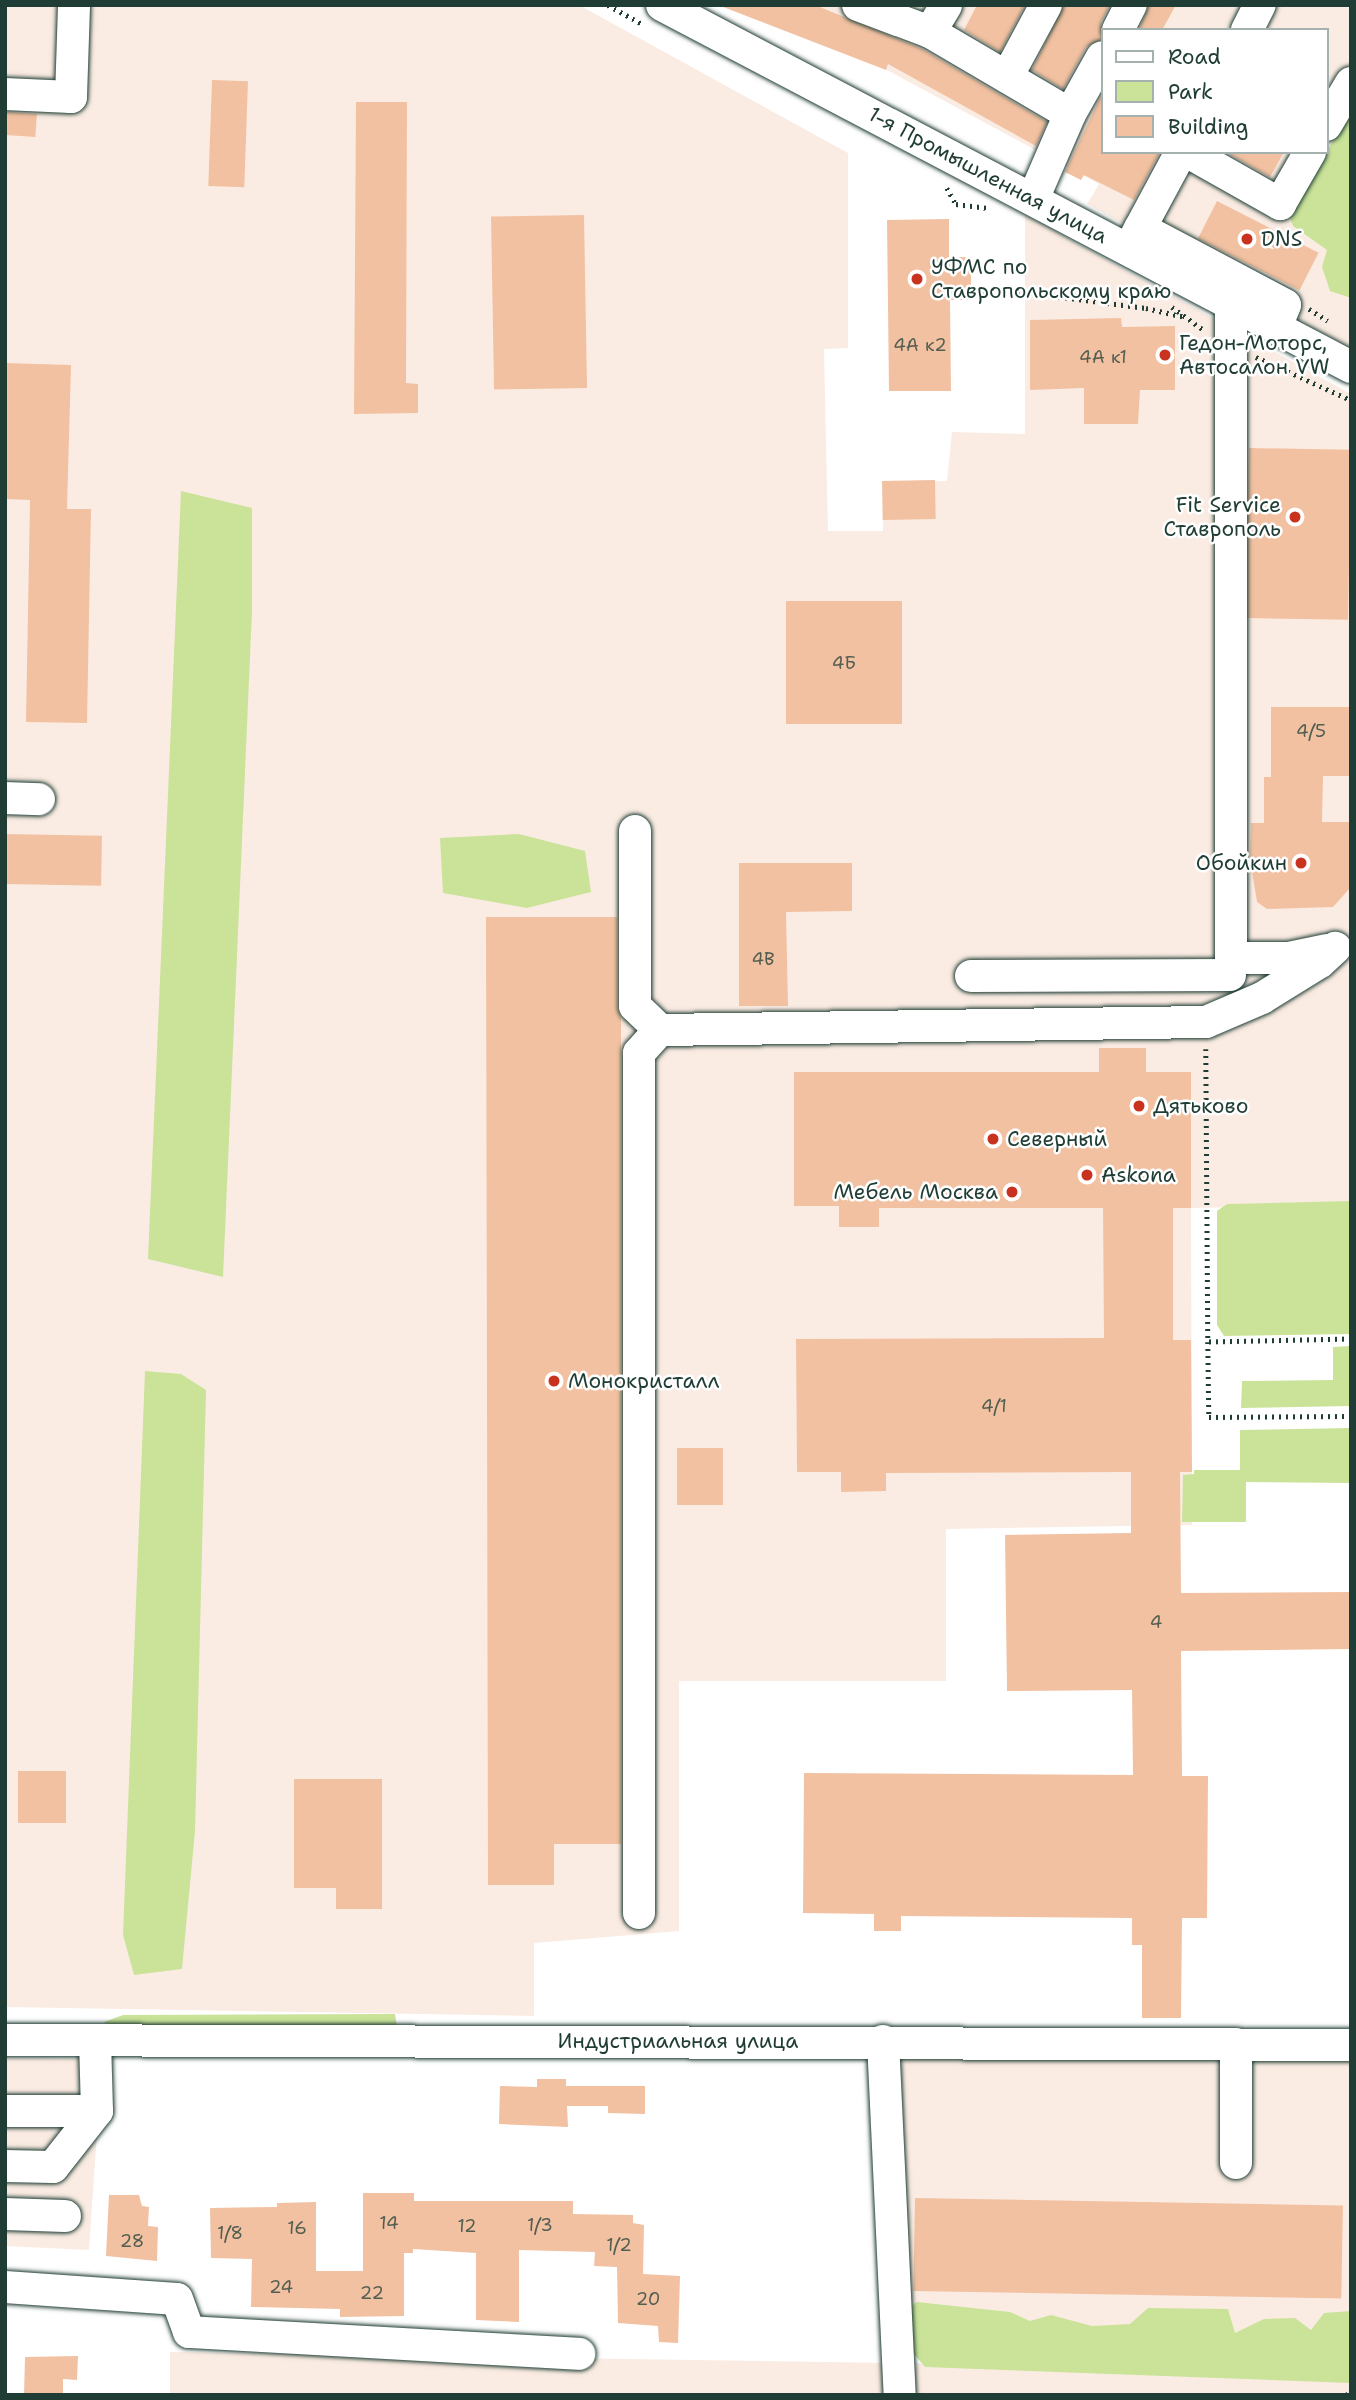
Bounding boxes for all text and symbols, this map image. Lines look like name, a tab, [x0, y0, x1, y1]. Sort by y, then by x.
legend	[1100, 28, 1328, 154]
text: Road	[1168, 43, 1221, 71]
text: Park	[1168, 78, 1213, 106]
street label: 1-я Промышленная улица	[864, 101, 1112, 249]
text: Building	[1168, 113, 1248, 141]
place label: DNS	[1261, 226, 1302, 252]
marker: DNS	[1239, 231, 1255, 247]
place label: УФМС по Ставропольскому краю	[931, 254, 1171, 304]
marker: УФМС по Ставропольскому краю	[909, 271, 925, 287]
place label: Гедон-Моторс, Автосалон VW	[1179, 330, 1330, 380]
house number: 4А к2	[893, 334, 947, 356]
house number: 4А к1	[1079, 346, 1127, 368]
marker: Гедон-Моторс, Автосалон VW	[1157, 347, 1173, 363]
place label: Fit Service Ставрополь	[1163, 492, 1281, 542]
marker: Fit Service Ставрополь	[1287, 509, 1303, 525]
house number: 4Б	[832, 652, 856, 674]
house number: 4/5	[1296, 720, 1326, 742]
place label: Обойкин	[1196, 850, 1287, 876]
marker: Обойкин	[1293, 855, 1309, 871]
house number: 4В	[751, 948, 775, 970]
place label: Дятьково	[1153, 1093, 1248, 1119]
marker: Дятьково	[1131, 1098, 1147, 1114]
place label: Северный	[1007, 1126, 1107, 1152]
marker: Северный	[985, 1131, 1001, 1147]
place label: Askona	[1101, 1162, 1176, 1188]
marker: Askona	[1079, 1167, 1095, 1183]
place label: Мебель Москва	[833, 1179, 998, 1205]
marker: Мебель Москва	[1004, 1184, 1020, 1200]
place label: Монокристалл	[568, 1368, 719, 1394]
marker: Монокристалл	[546, 1373, 562, 1389]
house number: 4/1	[981, 1395, 1007, 1417]
house number: 4	[1150, 1611, 1162, 1633]
street label: Индустриальная улица	[558, 2028, 798, 2054]
house number: 14	[379, 2212, 399, 2234]
house number: 1/3	[527, 2214, 553, 2236]
house number: 12	[457, 2215, 477, 2237]
house number: 16	[287, 2217, 307, 2239]
house number: 1/8	[217, 2222, 243, 2244]
house number: 28	[120, 2230, 144, 2252]
house number: 1/2	[606, 2234, 632, 2256]
house number: 24	[269, 2276, 293, 2298]
house number: 22	[360, 2282, 384, 2304]
house number: 20	[636, 2288, 660, 2310]

